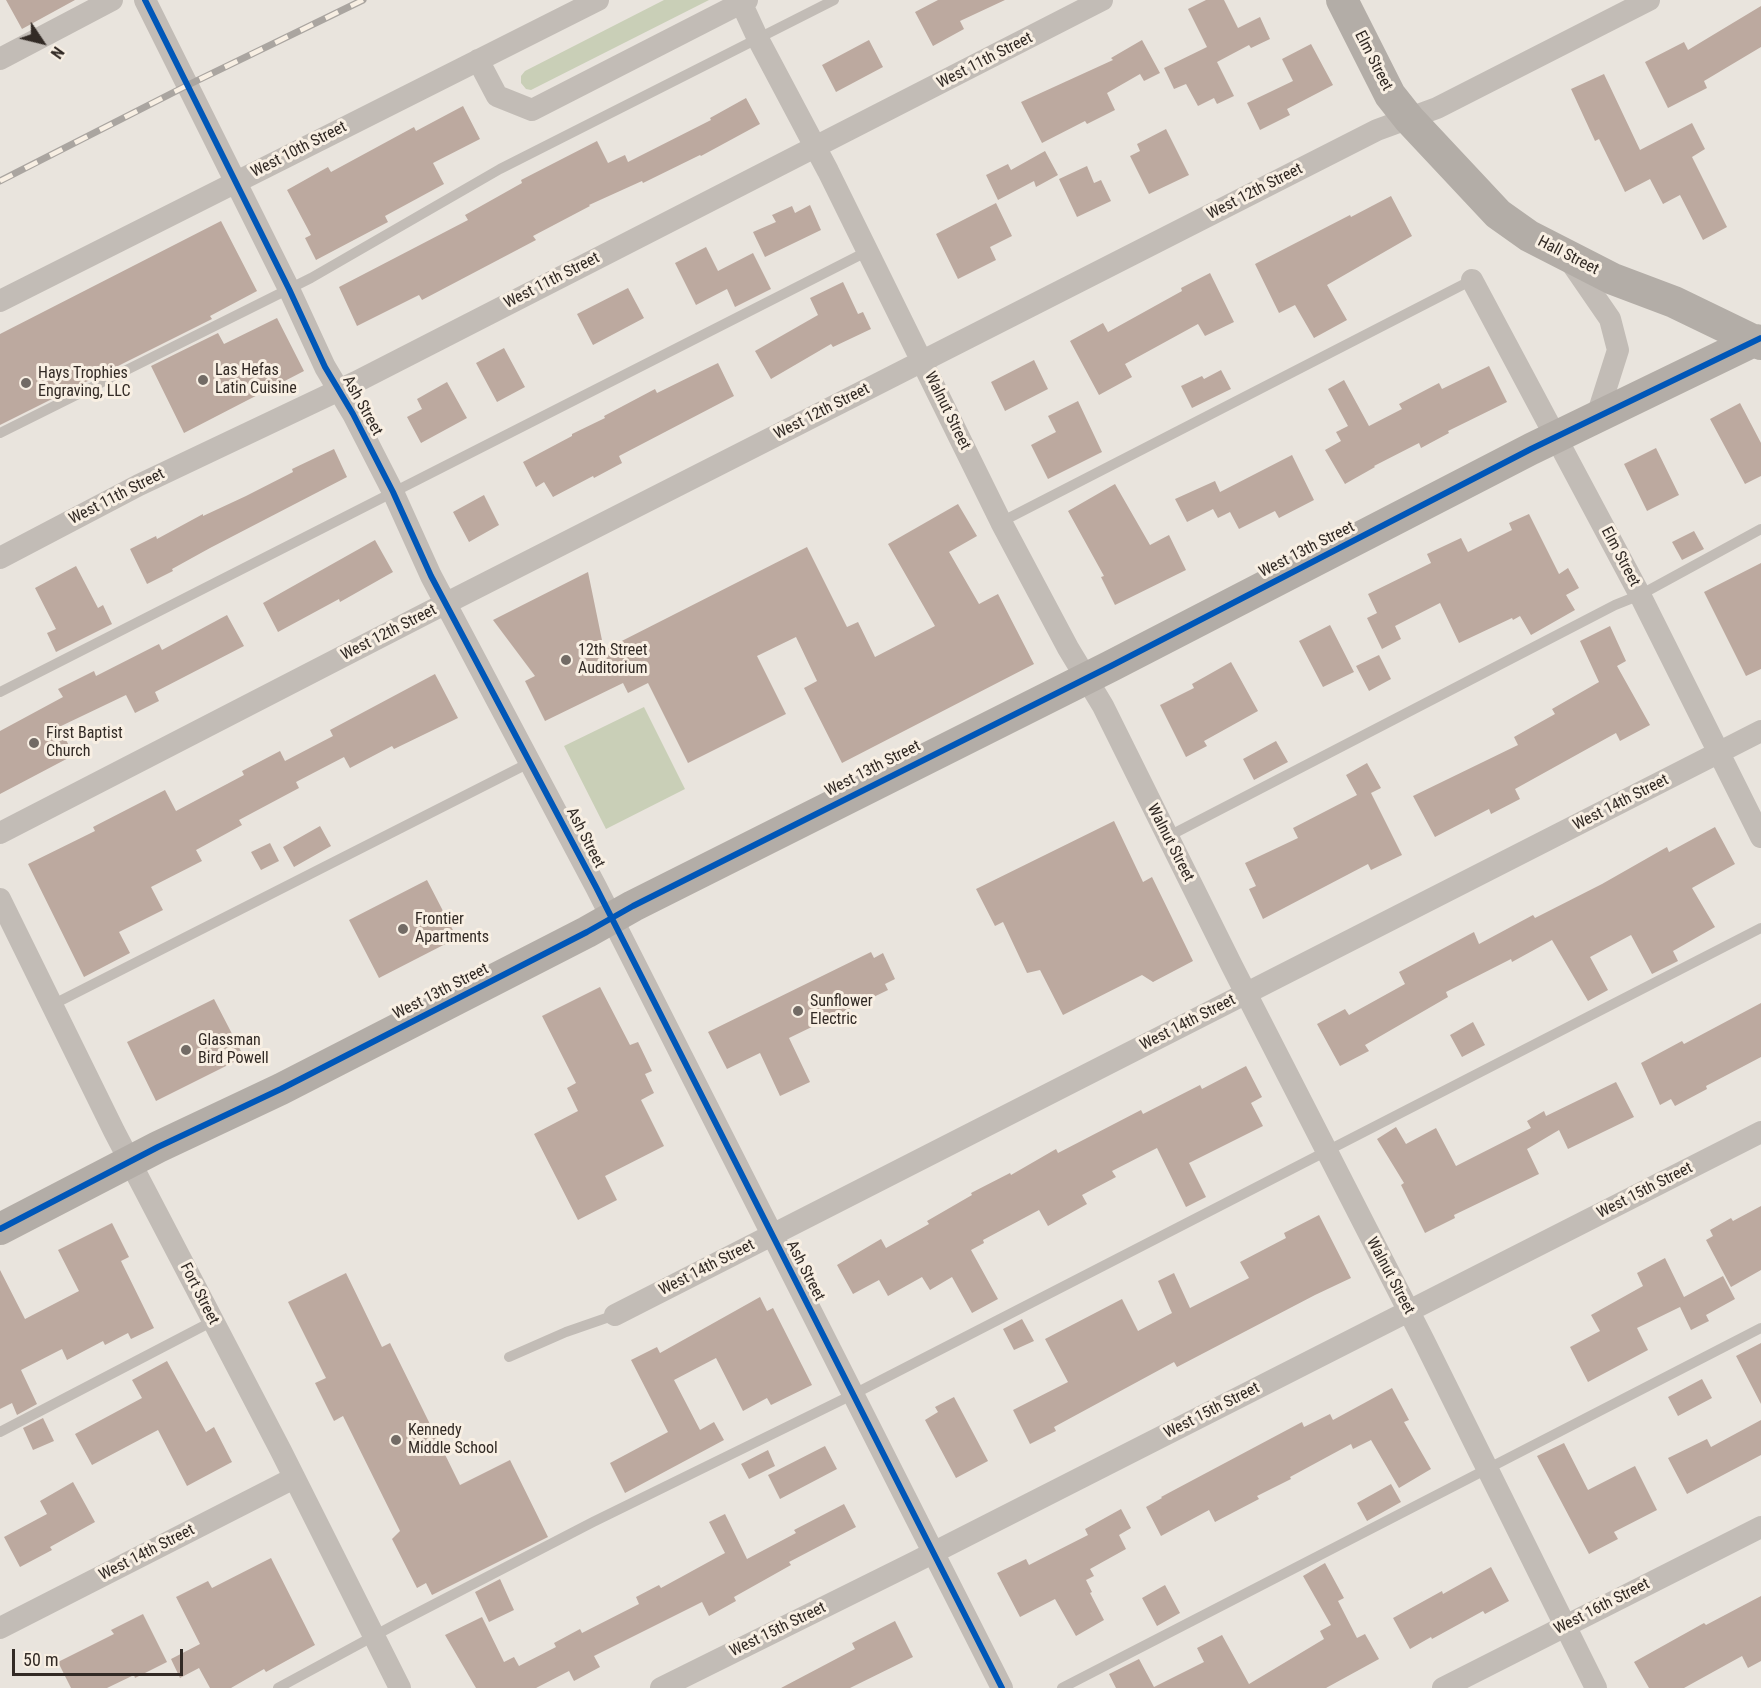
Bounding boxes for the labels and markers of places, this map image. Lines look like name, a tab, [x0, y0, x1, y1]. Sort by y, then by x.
place label: Las Hefas Latin Cuisine	[215, 361, 297, 399]
place label: Hays Trophies Engraving, LLC	[38, 364, 130, 402]
marker: Las Hefas Latin Cuisine	[196, 373, 210, 387]
marker: Hays Trophies Engraving, LLC	[19, 376, 33, 390]
place label: 12th Street Auditorium	[578, 641, 647, 679]
marker: 12th Street Auditorium	[559, 653, 573, 667]
place label: First Baptist Church	[46, 724, 123, 762]
marker: First Baptist Church	[27, 736, 41, 750]
place label: Frontier Apartments	[415, 910, 489, 948]
marker: Frontier Apartments	[396, 922, 410, 936]
place label: Sunflower Electric	[810, 992, 873, 1030]
marker: Sunflower Electric	[791, 1004, 805, 1018]
place label: Glassman Bird Powell	[198, 1031, 269, 1069]
marker: Glassman Bird Powell	[179, 1043, 193, 1057]
place label: Kennedy Middle School	[408, 1421, 498, 1459]
marker: Kennedy Middle School	[389, 1433, 403, 1447]

